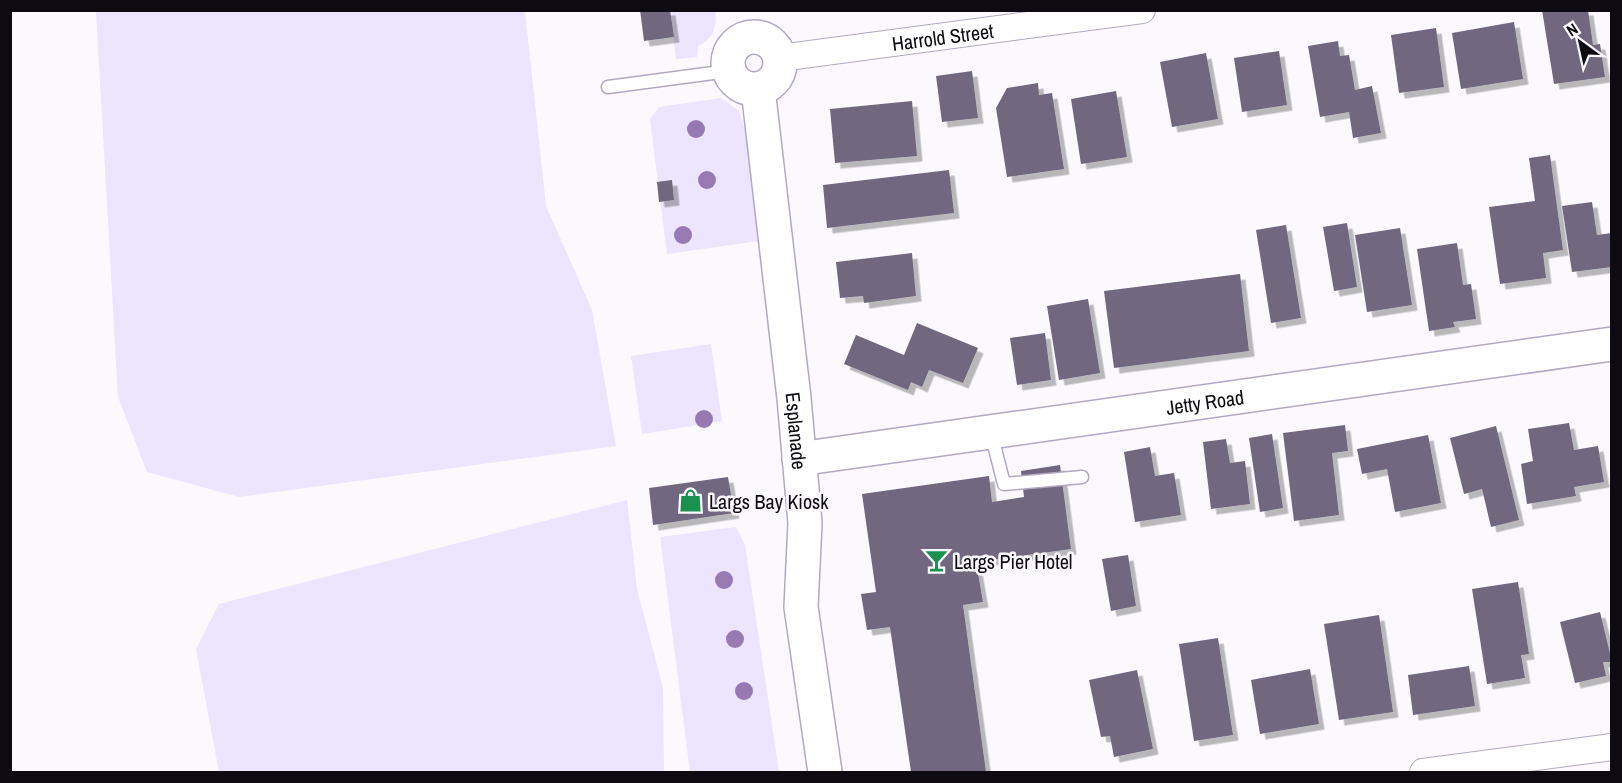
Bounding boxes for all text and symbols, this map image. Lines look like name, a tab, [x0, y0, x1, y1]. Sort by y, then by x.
north arrow	[1550, 12, 1610, 72]
street label: Harrold Street	[890, 16, 995, 57]
text: N	[1562, 18, 1582, 41]
street label: Jetty Road	[1164, 383, 1246, 420]
street label: Esplanade	[780, 391, 814, 471]
shop icon: Largs Bay Kiosk	[678, 488, 704, 514]
place label: Largs Bay Kiosk	[709, 488, 829, 515]
bar icon: Largs Pier Hotel	[923, 548, 949, 574]
place label: Largs Pier Hotel	[954, 548, 1073, 575]

